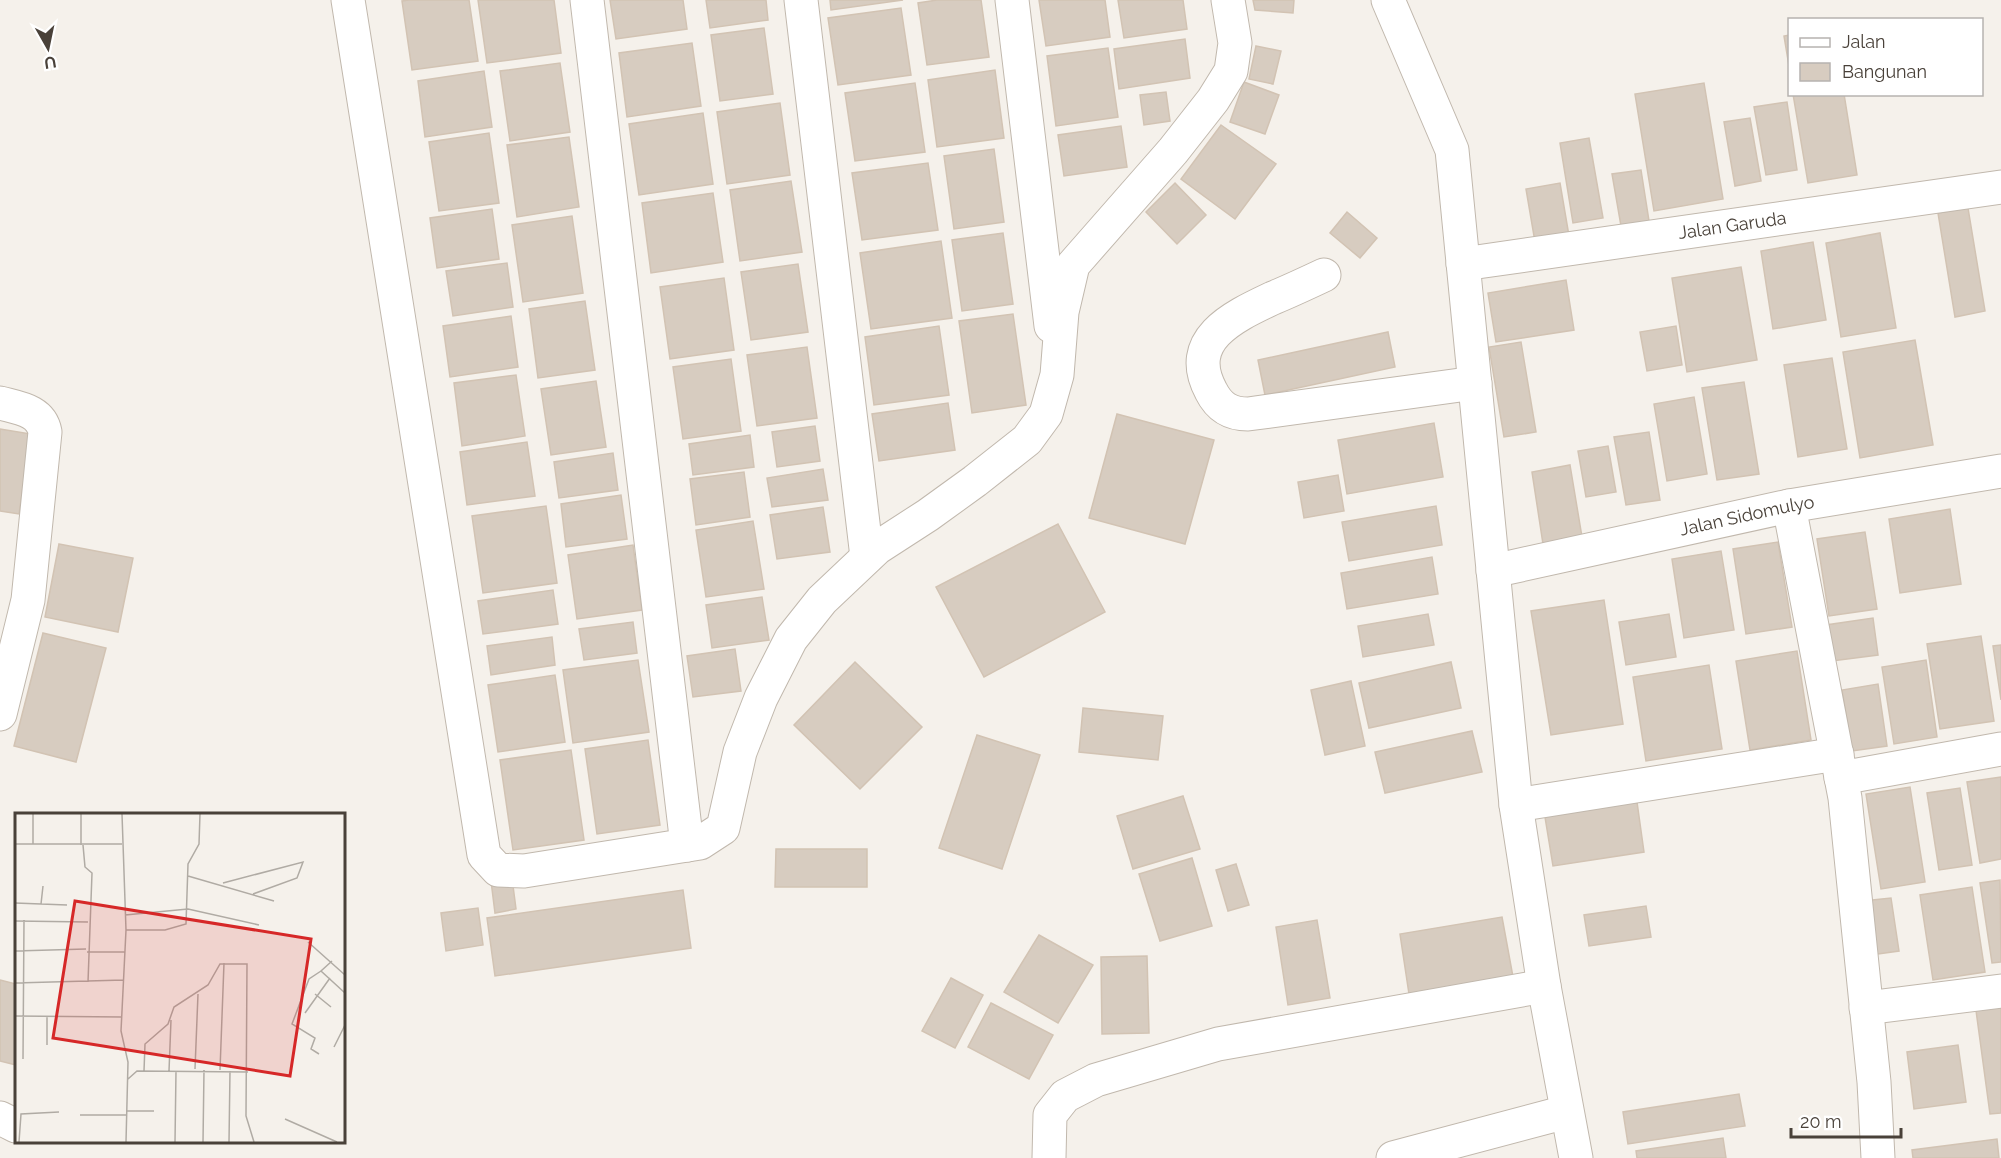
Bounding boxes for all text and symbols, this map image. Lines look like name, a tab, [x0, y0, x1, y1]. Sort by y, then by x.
north arrow	[18, 18, 78, 78]
legend	[1788, 18, 1983, 96]
text: Jalan	[1842, 31, 1886, 52]
text: U	[43, 52, 58, 73]
text: Bangunan	[1842, 61, 1927, 82]
street label: Jalan Garuda	[1677, 207, 1788, 243]
street label: Jalan Sidomulyo	[1678, 491, 1816, 540]
inset map	[15, 813, 345, 1143]
scale bar	[1791, 1101, 1900, 1139]
text: 20 m	[1800, 1111, 1842, 1132]

